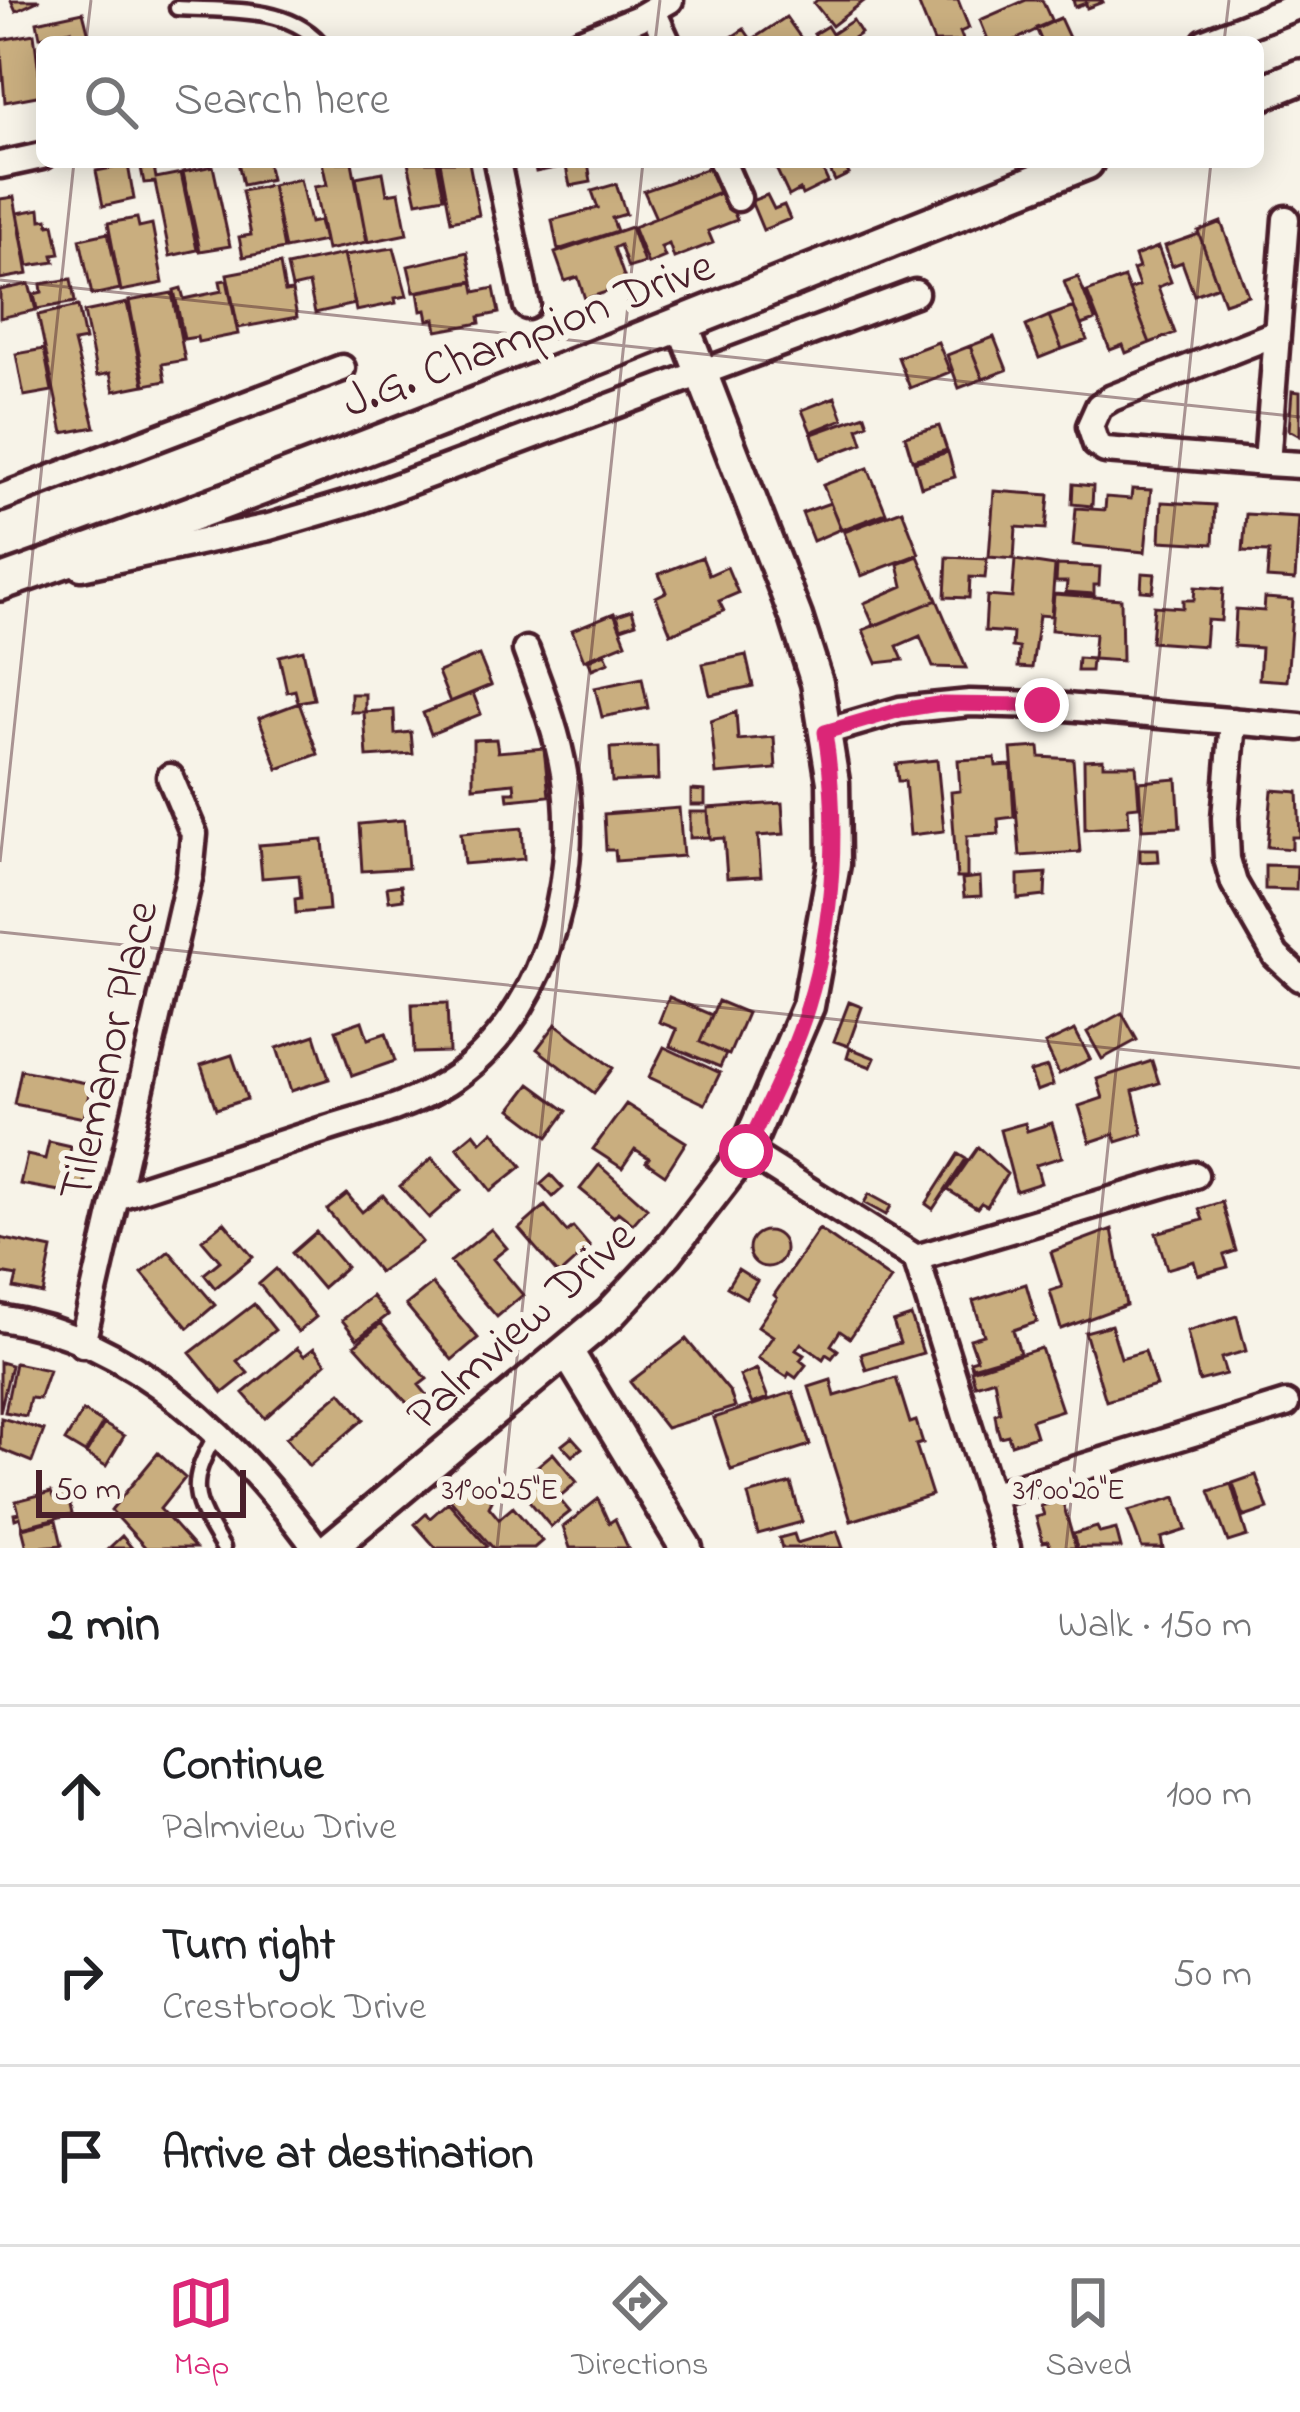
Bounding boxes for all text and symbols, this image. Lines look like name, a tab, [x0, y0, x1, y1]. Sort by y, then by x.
search box	[36, 36, 1264, 168]
icon: search	[78, 69, 144, 135]
text: Search here	[174, 69, 390, 135]
street label: J.G. Champion Drive	[333, 232, 725, 439]
route end	[1015, 678, 1069, 732]
street label: Tilemanor Place	[42, 894, 180, 1208]
route start	[719, 1124, 773, 1178]
street label: Palmview Drive	[392, 1204, 653, 1449]
scale bar	[36, 1464, 246, 1517]
text: 50 m	[54, 1467, 121, 1515]
text: 31°00'25"E	[442, 1470, 558, 1514]
text: 31°00'20"E	[1013, 1470, 1125, 1514]
text: 2 min	[48, 1589, 160, 1664]
text: Walk · 150 m	[1058, 1598, 1252, 1655]
text: Continue	[162, 1734, 323, 1800]
icon: ahead	[48, 1763, 114, 1829]
text: 100 m	[1166, 1767, 1252, 1824]
text: Palmview Drive	[162, 1800, 396, 1857]
text: Turn right	[162, 1914, 335, 1980]
icon: right	[48, 1943, 114, 2009]
text: 50 m	[1173, 1947, 1252, 2004]
text: Crestbrook Drive	[162, 1980, 426, 2037]
icon: arrive	[48, 2123, 114, 2189]
text: Arrive at destination	[162, 2123, 533, 2189]
tab: Map	[168, 2270, 234, 2390]
tab: Directions	[571, 2270, 709, 2390]
tab: Saved	[1045, 2270, 1132, 2390]

